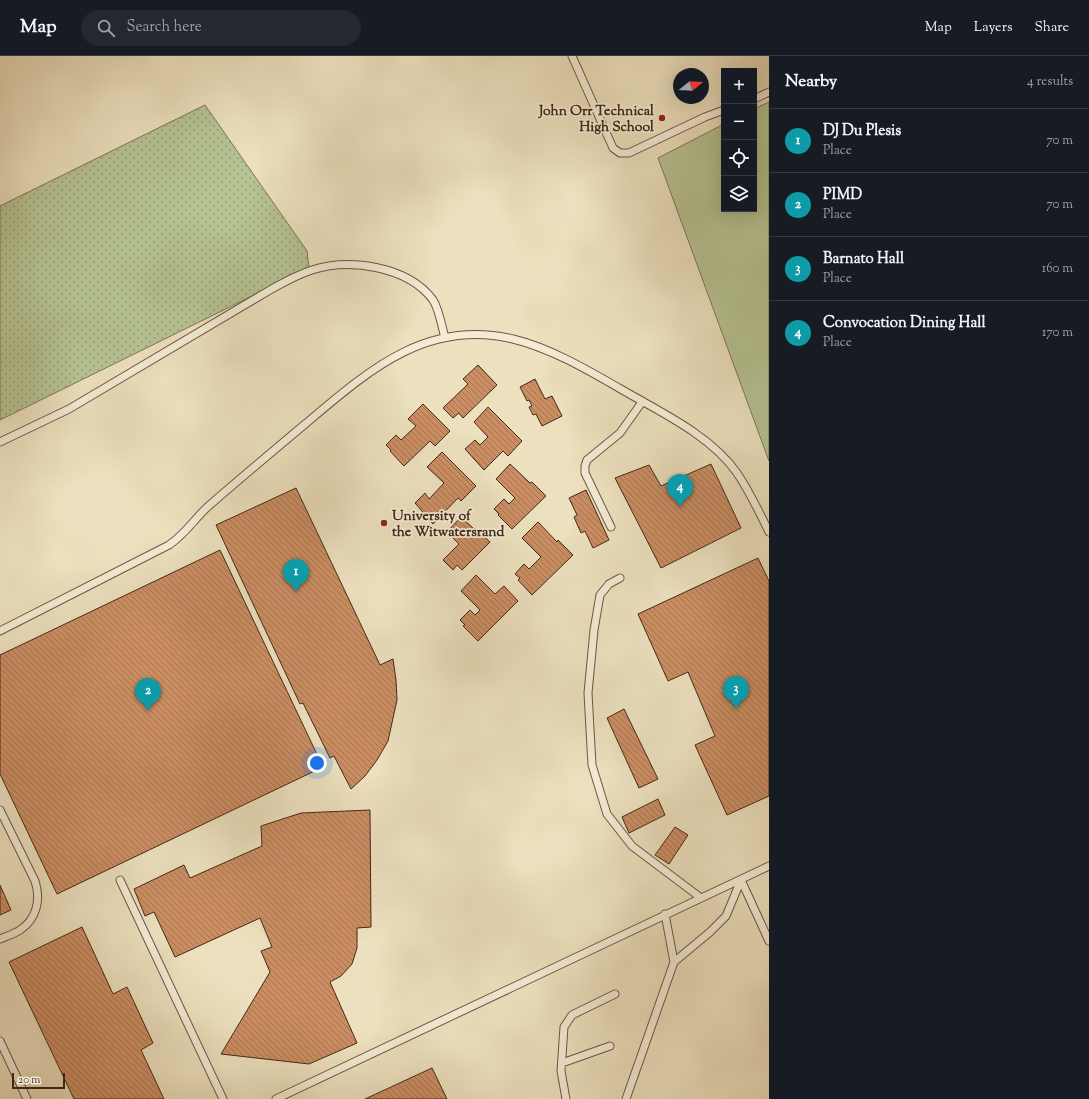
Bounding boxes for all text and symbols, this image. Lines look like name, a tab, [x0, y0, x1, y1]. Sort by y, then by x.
search box	[81, 10, 361, 46]
text: Map	[20, 14, 57, 41]
icon: search	[95, 17, 117, 39]
text: Search here	[127, 17, 202, 38]
text: Map	[925, 18, 952, 38]
text: Layers	[974, 18, 1012, 38]
text: Share	[1034, 18, 1069, 38]
north arrow	[673, 68, 709, 104]
map controls	[721, 68, 757, 212]
button: +	[721, 68, 757, 104]
text: Nearby	[785, 70, 837, 94]
text: 4 results	[1027, 73, 1073, 91]
place label: John Orr Technical High School	[538, 102, 654, 138]
button: −	[721, 104, 757, 140]
marker: John Orr Technical High School	[657, 113, 667, 123]
text: DJ Du Plesis	[823, 121, 901, 142]
text: 1	[796, 132, 800, 150]
text: 70 m	[1046, 132, 1073, 150]
button: locate	[721, 140, 757, 176]
text: Place	[823, 142, 852, 160]
button: layers	[721, 176, 757, 212]
text: PIMD	[823, 185, 862, 206]
text: 2	[795, 196, 801, 214]
text: 70 m	[1046, 196, 1073, 214]
text: Place	[823, 206, 852, 224]
text: Barnato Hall	[823, 249, 904, 270]
text: 3	[795, 260, 801, 278]
text: 160 m	[1042, 260, 1073, 278]
text: Place	[823, 270, 852, 288]
text: Convocation Dining Hall	[823, 313, 986, 334]
text: 4	[795, 324, 801, 342]
text: 170 m	[1042, 324, 1073, 342]
text: Place	[823, 334, 852, 352]
pin: 4	[667, 474, 693, 507]
place label: University of the Witwatersrand	[392, 507, 504, 543]
marker: University of the Witwatersrand	[379, 518, 389, 528]
pin: 1	[283, 559, 309, 592]
pin: 3	[723, 676, 749, 709]
pin: 2	[135, 678, 161, 711]
your location	[307, 753, 327, 773]
scale bar	[12, 1071, 65, 1090]
text: 20 m	[18, 1072, 40, 1088]

